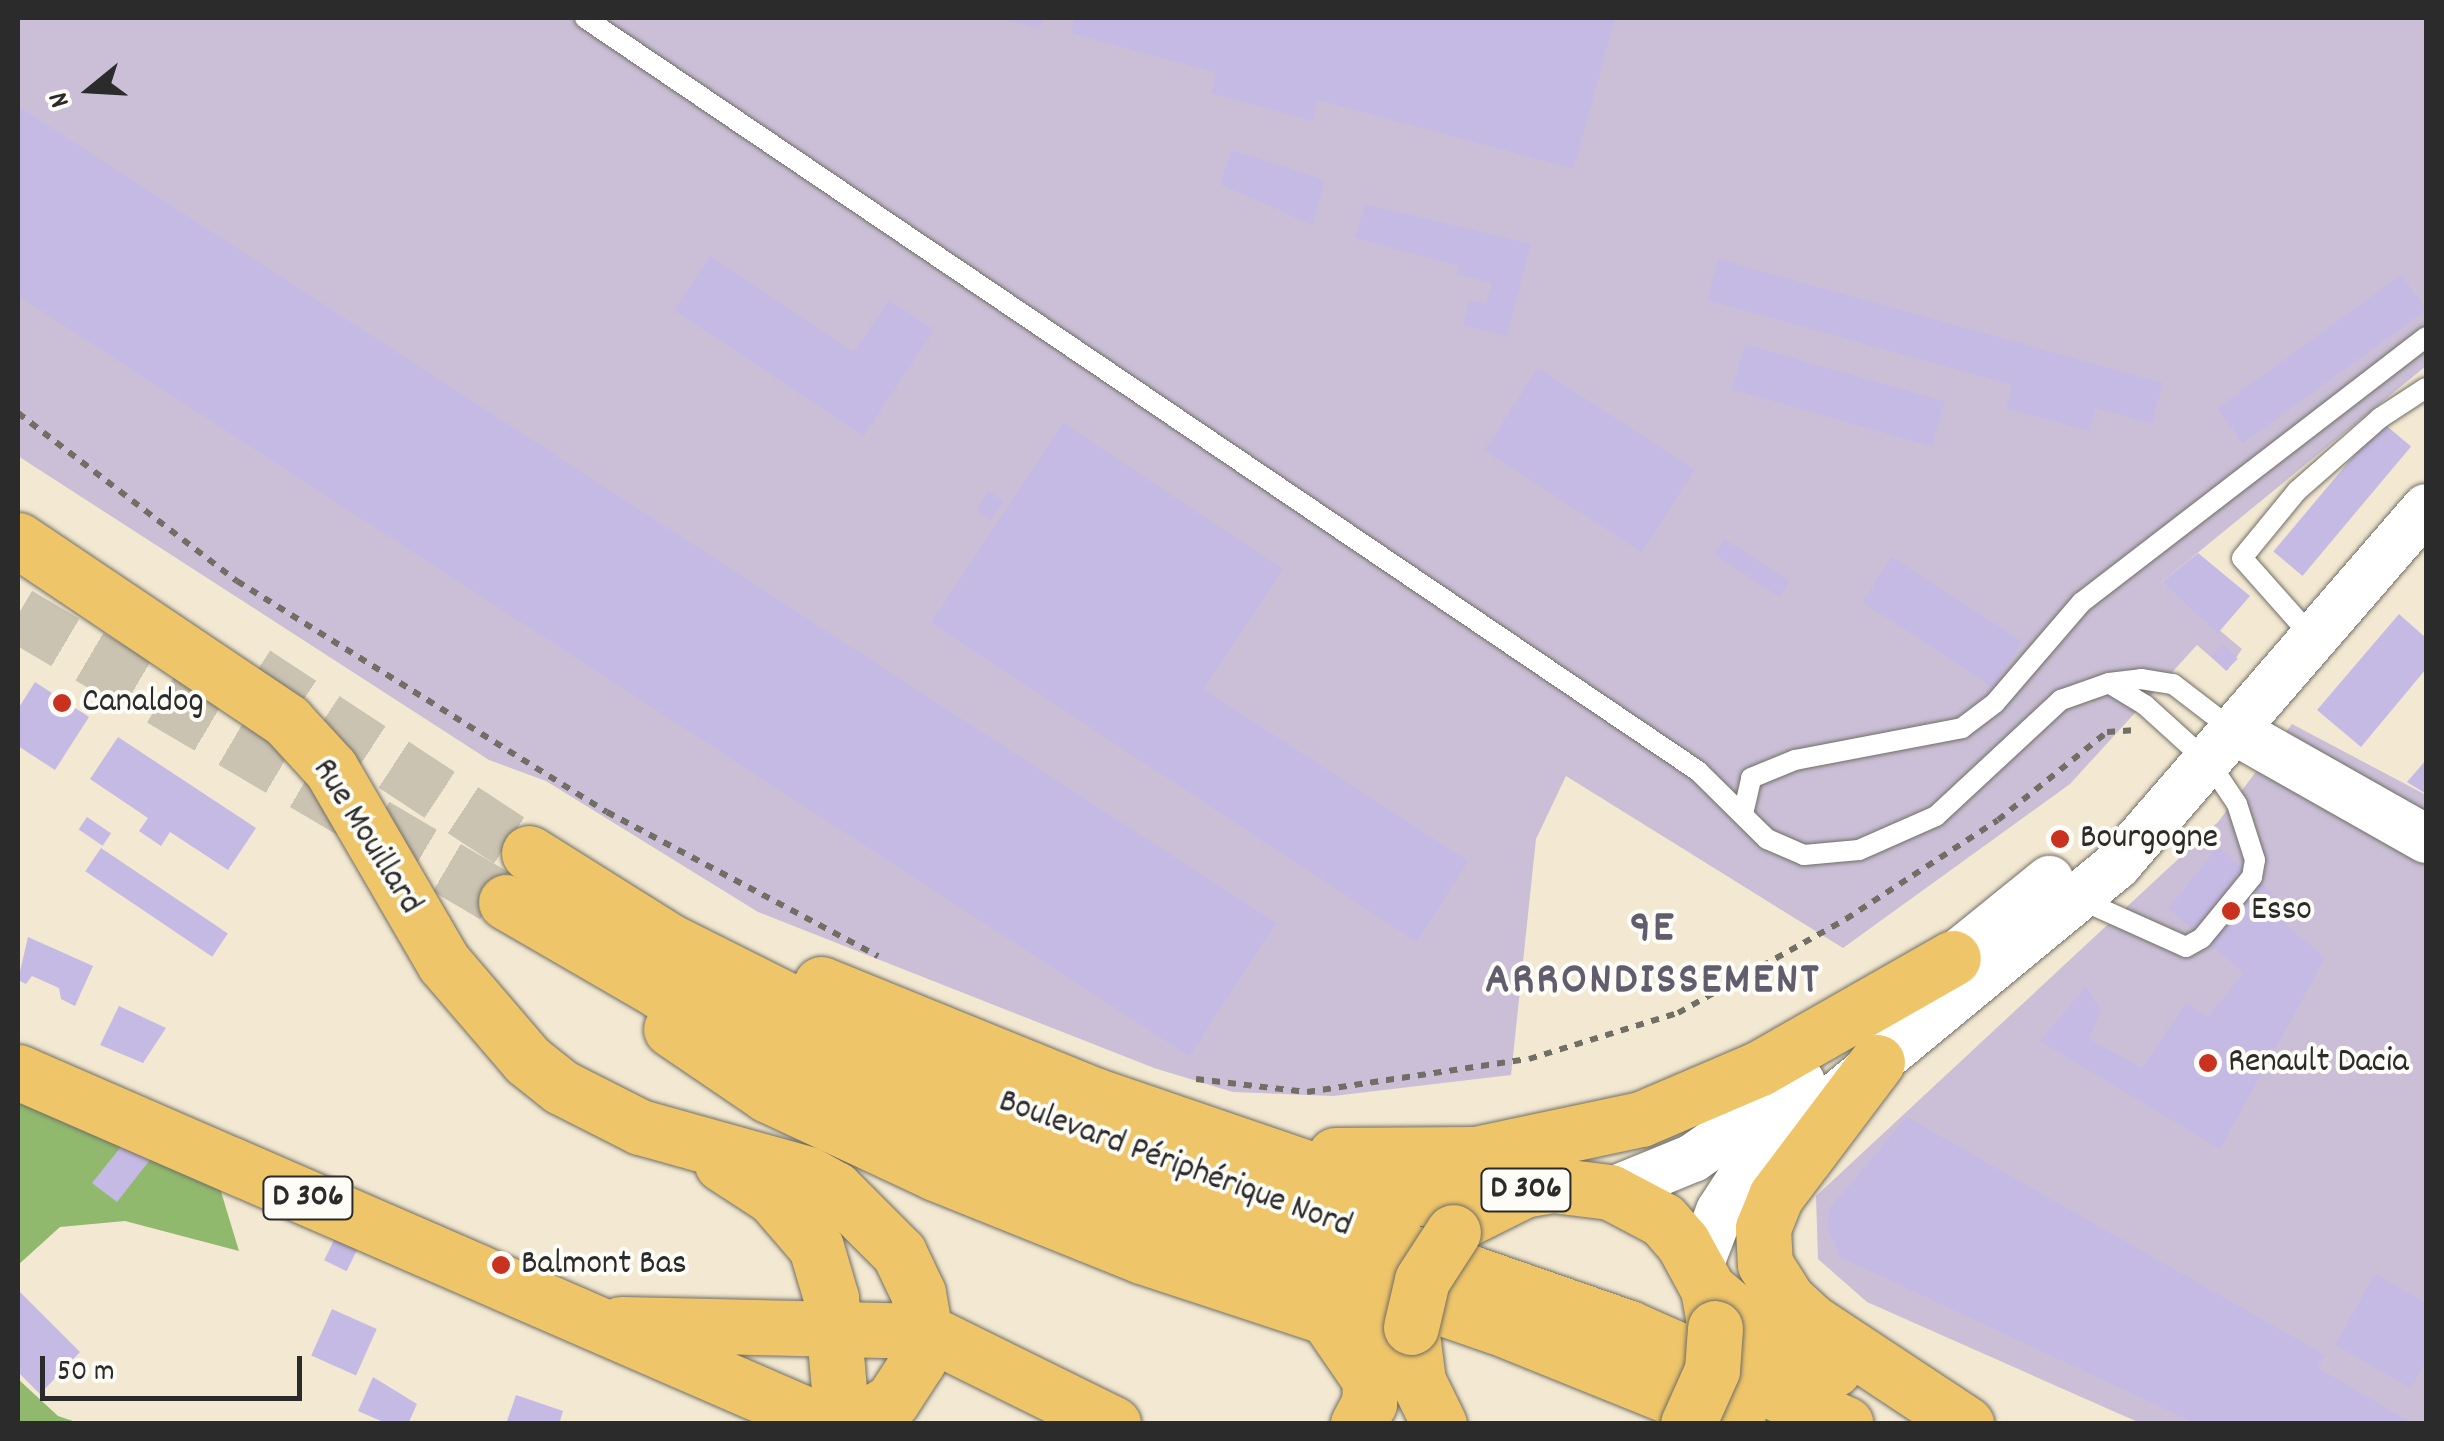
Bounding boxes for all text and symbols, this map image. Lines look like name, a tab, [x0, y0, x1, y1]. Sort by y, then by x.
north arrow	[40, 40, 140, 140]
text: N	[40, 87, 83, 112]
place label: Canaldog	[82, 682, 204, 724]
marker: Canaldog	[51, 692, 73, 714]
street label: Rue Mouillard	[302, 751, 430, 923]
place label: Bourgogne	[2080, 818, 2218, 860]
marker: Bourgogne	[2049, 828, 2071, 850]
place label: Esso	[2251, 890, 2312, 932]
marker: Esso	[2220, 900, 2242, 922]
district label: 9E ARRONDISSEMENT	[1485, 904, 1821, 1010]
place label: Renault Dacia	[2228, 1042, 2409, 1084]
marker: Renault Dacia	[2197, 1052, 2219, 1074]
street label: Boulevard Périphérique Nord	[993, 1082, 1357, 1248]
road number: D 306	[1478, 1163, 1574, 1217]
road number: D 306	[260, 1171, 356, 1225]
place label: Balmont Bas	[521, 1244, 687, 1286]
marker: Balmont Bas	[490, 1254, 512, 1276]
scale bar	[45, 1336, 308, 1398]
text: 50 m	[57, 1352, 115, 1395]

